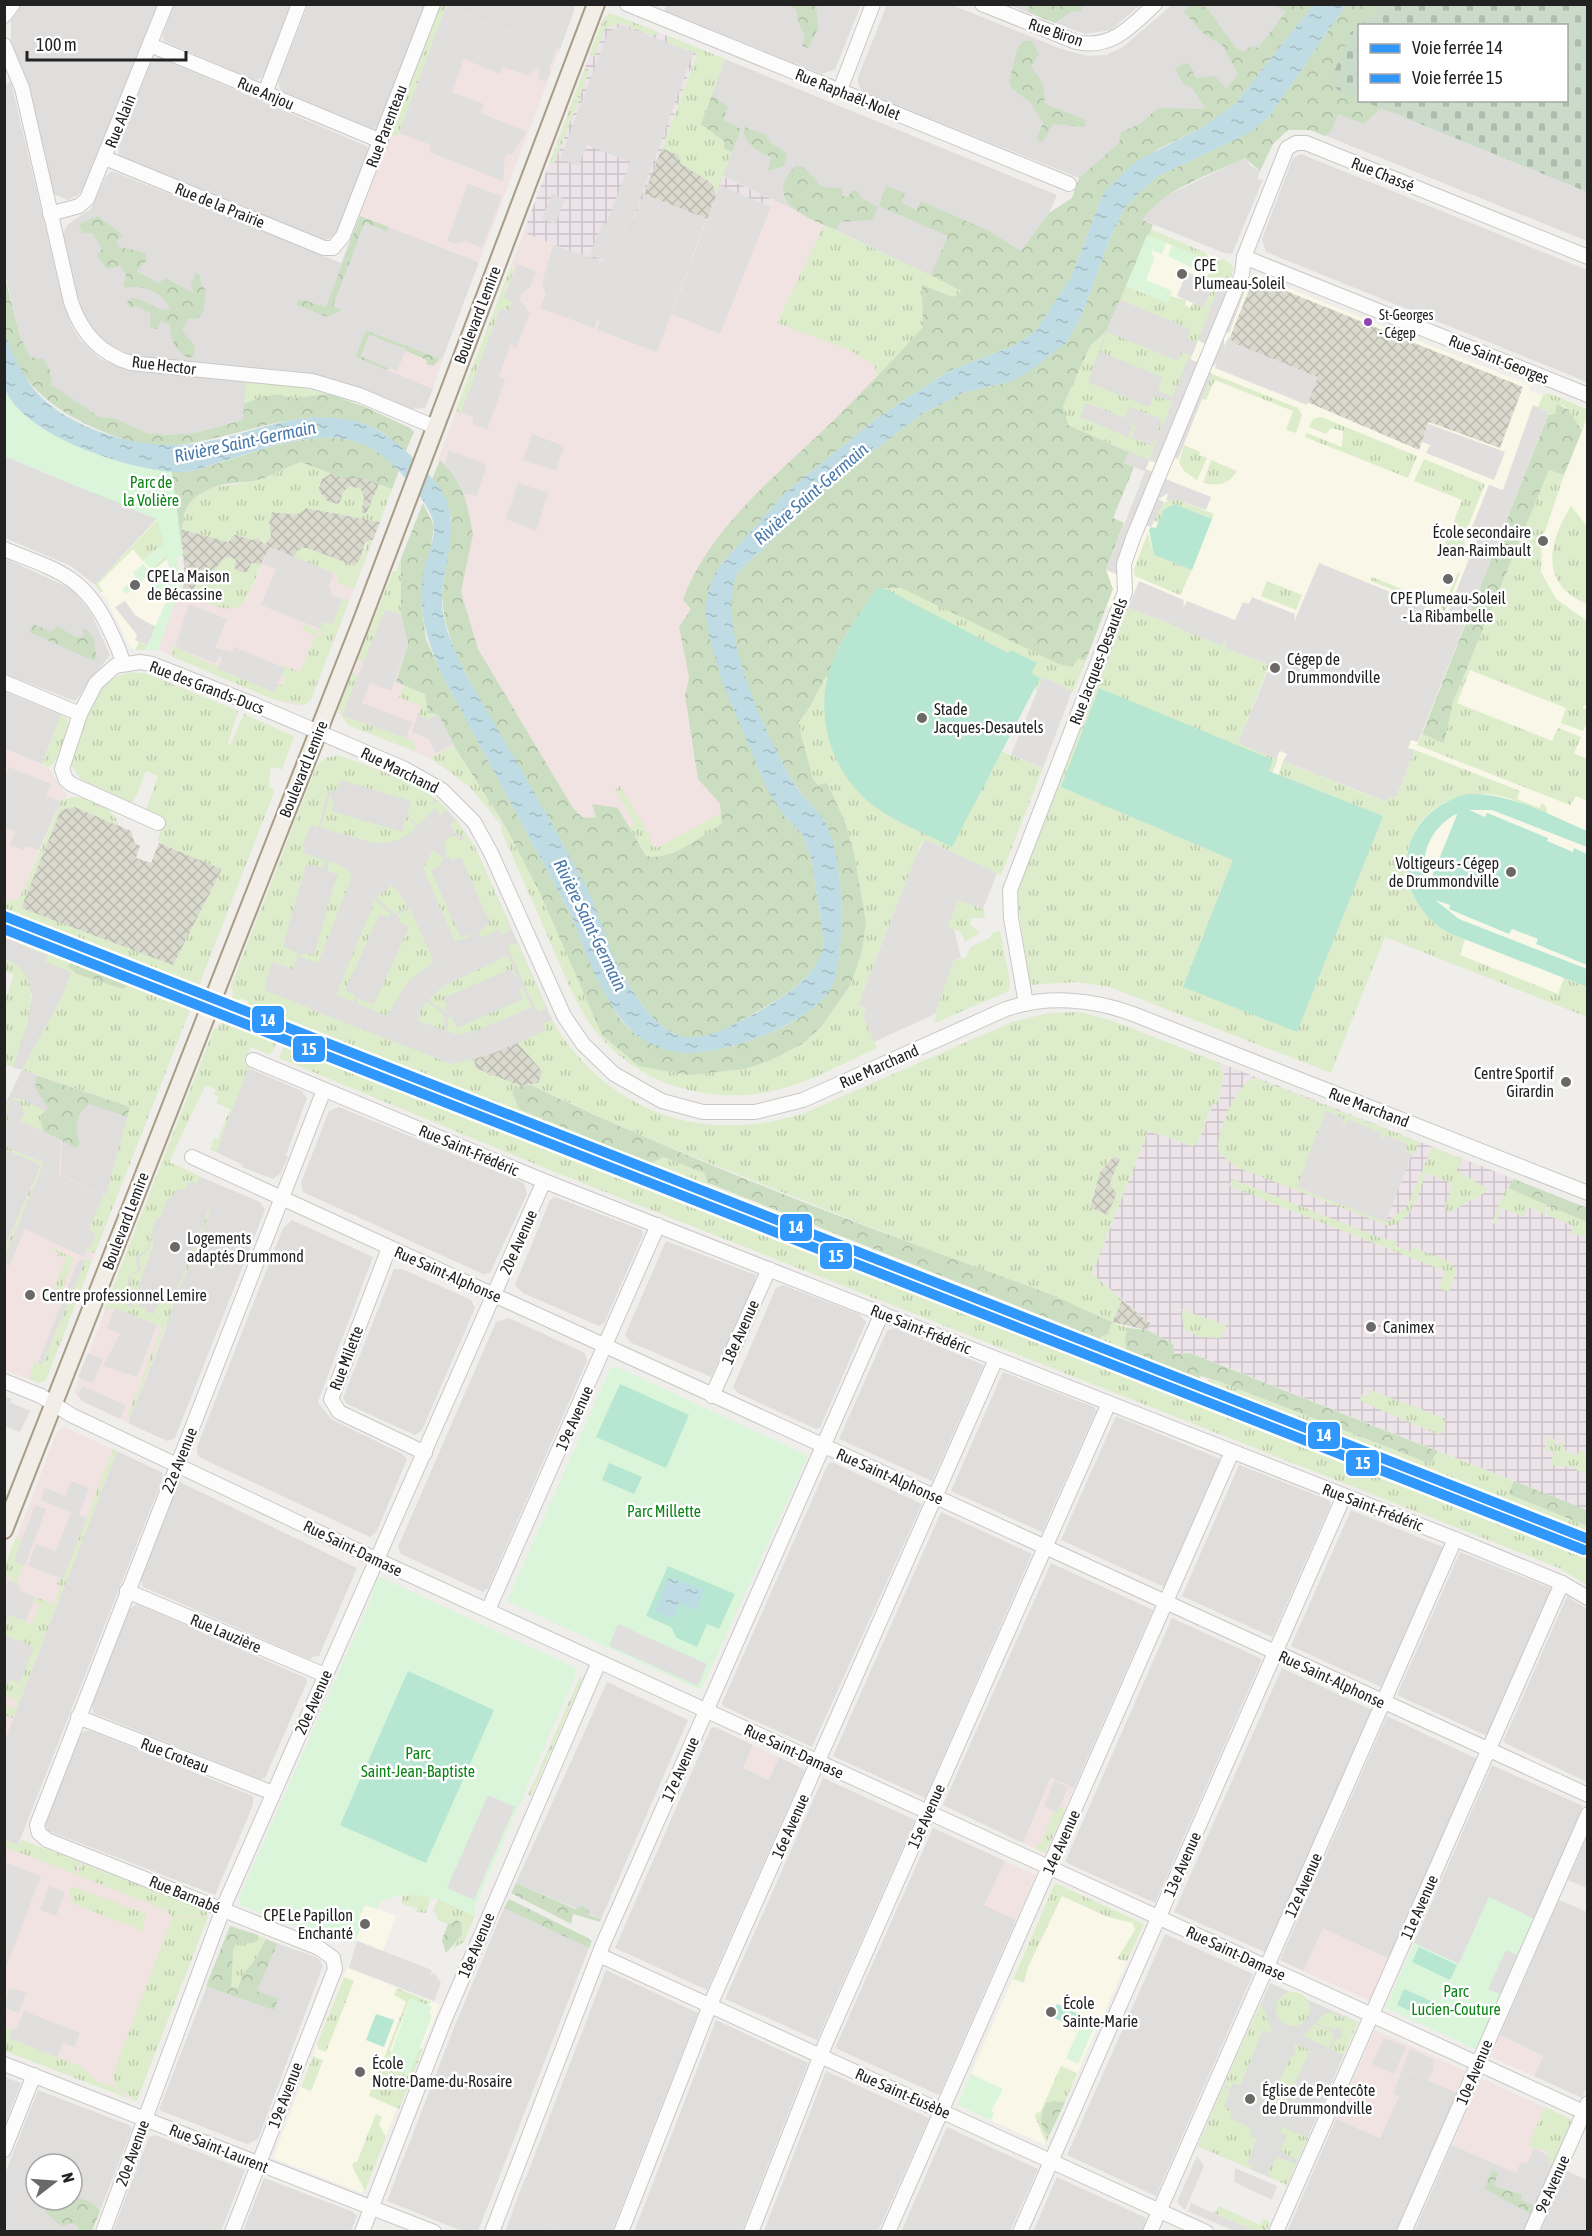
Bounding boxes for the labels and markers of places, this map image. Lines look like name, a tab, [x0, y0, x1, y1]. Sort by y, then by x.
place label: CPE Plumeau-Soleil	[1194, 256, 1286, 292]
marker: CPE Plumeau-Soleil	[1175, 267, 1189, 281]
place label: St-Georges - Cégep	[1379, 307, 1434, 341]
marker: St-Georges - Cégep	[1362, 316, 1374, 328]
place label: École secondaire Jean-Raimbault	[1432, 523, 1531, 559]
marker: École secondaire Jean-Raimbault	[1536, 534, 1550, 548]
place label: CPE La Maison de Bécassine	[147, 567, 230, 603]
marker: CPE Plumeau-Soleil - La Ribambelle	[1441, 572, 1455, 586]
marker: CPE La Maison de Bécassine	[128, 578, 142, 592]
place label: CPE Plumeau-Soleil - La Ribambelle	[1390, 589, 1506, 625]
place label: Cégep de Drummondville	[1287, 650, 1380, 686]
marker: Cégep de Drummondville	[1268, 661, 1282, 675]
place label: Stade Jacques-Desautels	[934, 700, 1044, 737]
marker: Stade Jacques-Desautels	[915, 711, 929, 725]
place label: Voltigeurs - Cégep de Drummondville	[1389, 854, 1499, 890]
marker: Voltigeurs - Cégep de Drummondville	[1504, 865, 1518, 879]
place label: Centre Sportif Girardin	[1474, 1064, 1555, 1100]
marker: Centre Sportif Girardin	[1559, 1075, 1573, 1089]
place label: Logements adaptés Drummond	[187, 1229, 304, 1266]
marker: Logements adaptés Drummond	[168, 1240, 182, 1254]
place label: Centre professionnel Lemire	[42, 1286, 207, 1305]
marker: Centre professionnel Lemire	[23, 1288, 37, 1302]
place label: Canimex	[1383, 1318, 1435, 1336]
marker: Canimex	[1364, 1320, 1378, 1334]
place label: CPE Le Papillon Enchanté	[263, 1906, 353, 1942]
marker: CPE Le Papillon Enchanté	[358, 1917, 372, 1931]
place label: École Sainte-Marie	[1063, 1994, 1138, 2030]
marker: École Sainte-Marie	[1044, 2005, 1058, 2019]
place label: École Notre-Dame-du-Rosaire	[372, 2054, 512, 2090]
marker: École Notre-Dame-du-Rosaire	[353, 2065, 367, 2079]
place label: Église de Pentecôte de Drummondville	[1262, 2081, 1375, 2117]
marker: Église de Pentecôte de Drummondville	[1243, 2092, 1257, 2106]

